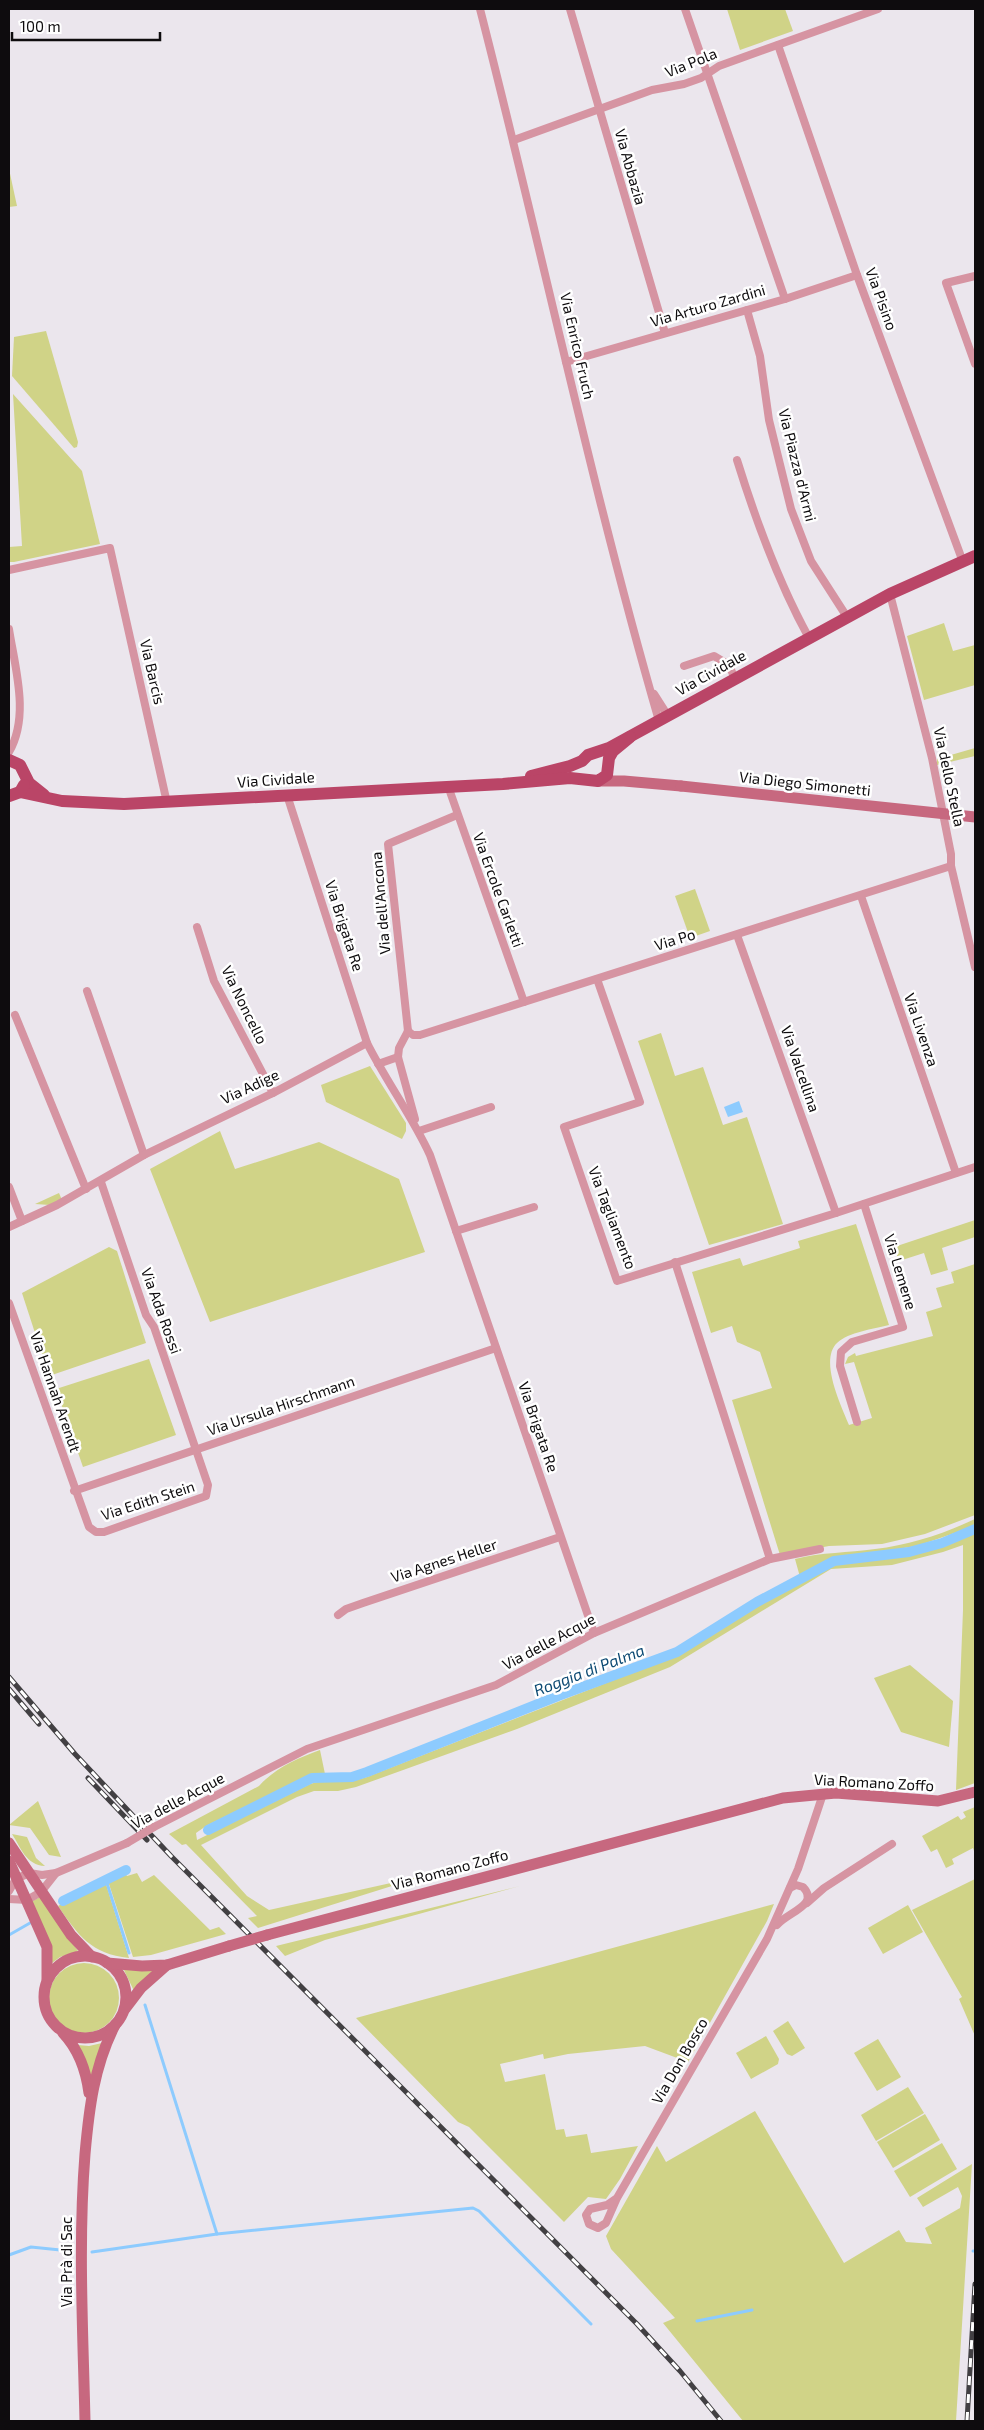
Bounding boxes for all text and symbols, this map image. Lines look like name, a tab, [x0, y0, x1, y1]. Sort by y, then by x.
scale bar	[12, 10, 160, 42]
text: 100 m	[20, 17, 61, 35]
street label: Via Pola	[662, 44, 719, 81]
street label: Via Abbazia	[612, 127, 650, 207]
street label: Via Pisino	[862, 265, 902, 333]
street label: Via Arturo Zardini	[648, 280, 767, 330]
street label: Via Enrico Fruch	[557, 291, 599, 401]
street label: Via Piazza d'Armi	[775, 407, 821, 523]
street label: Via Barcis	[137, 637, 169, 706]
street label: Via Cividale	[672, 645, 749, 699]
street label: Via dello Stella	[931, 725, 969, 828]
street label: Via Cividale	[237, 767, 315, 791]
street label: Via Diego Simonetti	[738, 767, 872, 799]
street label: Via Ercole Carletti	[470, 830, 528, 949]
street label: Via dell'Ancona	[367, 851, 393, 955]
street label: Via Brigata Re	[322, 878, 368, 973]
street label: Via Po	[652, 924, 697, 954]
street label: Via Noncello	[218, 962, 272, 1047]
street label: Via Livenza	[901, 991, 943, 1069]
street label: Via Valcellina	[778, 1023, 824, 1114]
street label: Via Adige	[218, 1065, 282, 1107]
street label: Via Tagliamento	[585, 1164, 641, 1272]
street label: Via Lemene	[881, 1232, 921, 1312]
street label: Via Ada Rossi	[138, 1265, 186, 1356]
street label: Via Hannah Arendt	[27, 1329, 85, 1455]
street label: Via Ursula Hirschmann	[205, 1371, 357, 1439]
street label: Via Brigata Re	[515, 1379, 563, 1474]
street label: Via Edith Stein	[99, 1476, 197, 1524]
street label: Via Agnes Heller	[388, 1534, 499, 1586]
street label: Via delle Acque	[499, 1609, 598, 1673]
water label: Roggia di Palma	[531, 1640, 647, 1699]
street label: Via delle Acque	[128, 1768, 227, 1832]
street label: Via Romano Zoffo	[814, 1770, 935, 1794]
street label: Via Romano Zoffo	[389, 1845, 510, 1893]
street label: Via Don Bosco	[647, 2014, 711, 2107]
street label: Via Prà di Sac	[57, 2217, 75, 2307]

